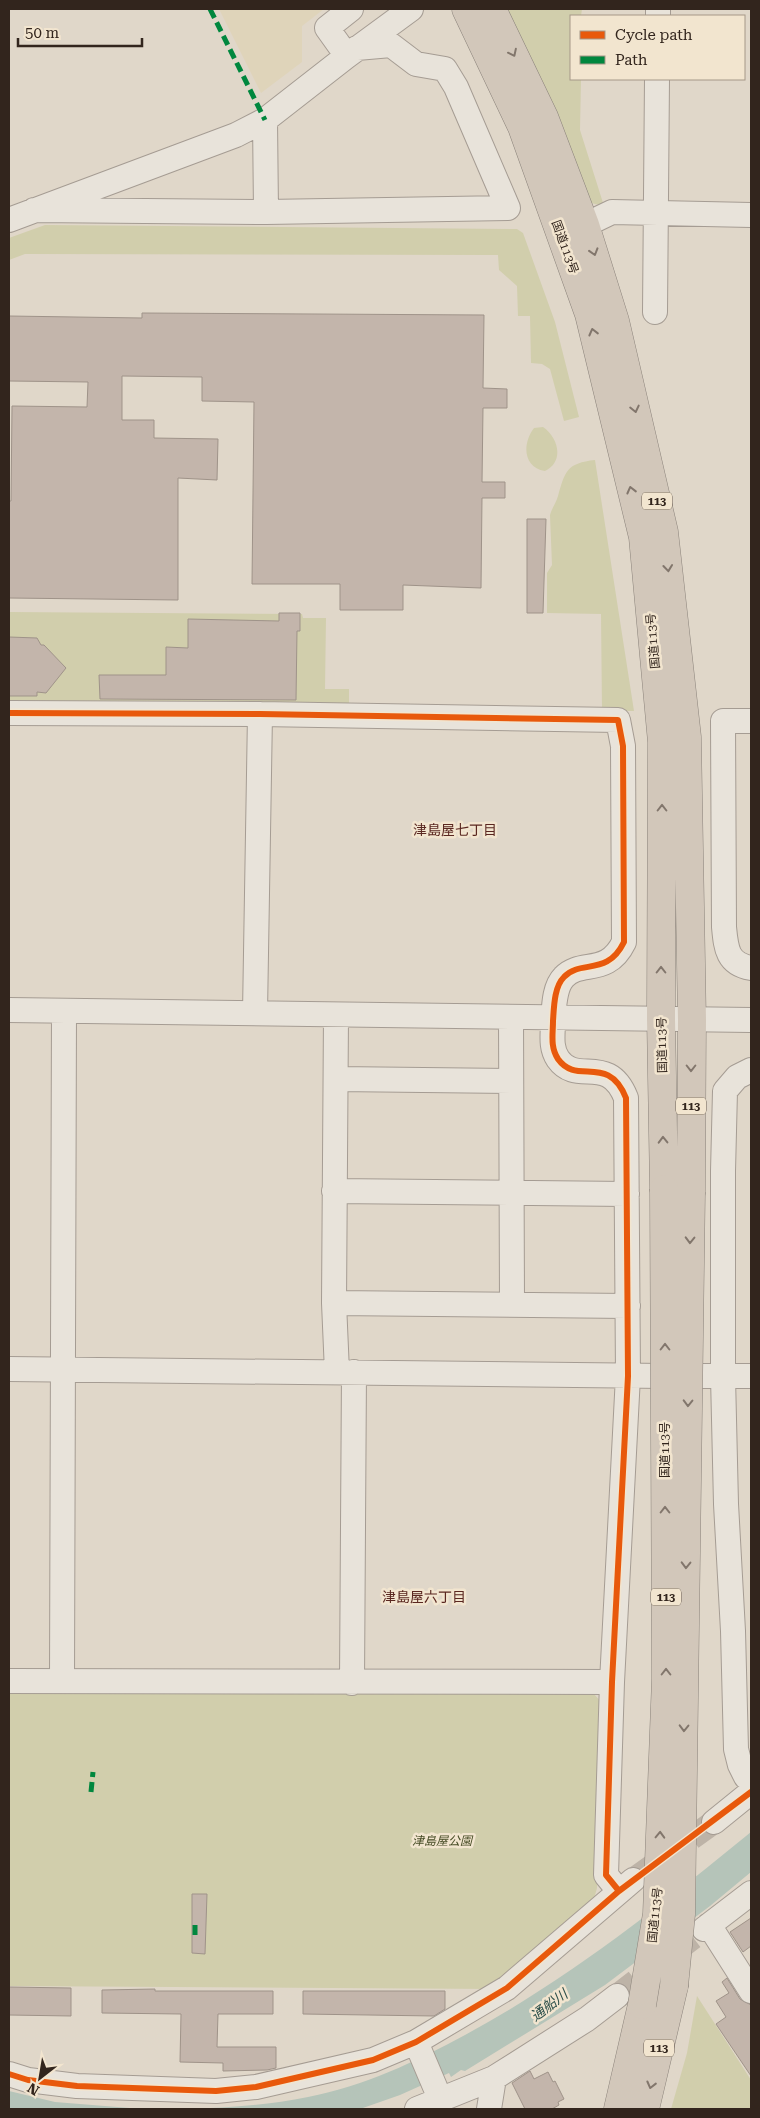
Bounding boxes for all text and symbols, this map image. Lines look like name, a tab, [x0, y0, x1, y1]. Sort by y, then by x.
scale bar	[18, 15, 141, 47]
legend	[570, 15, 745, 80]
text: 50 m	[25, 24, 60, 42]
text: Cycle path	[615, 26, 693, 44]
one-way arrow	[507, 47, 517, 56]
text: Path	[615, 51, 648, 69]
street label: 国道113号	[549, 218, 581, 276]
one-way arrow	[588, 247, 598, 255]
one-way arrow	[588, 328, 599, 337]
one-way arrow	[629, 404, 640, 413]
one-way arrow	[627, 486, 637, 494]
road number: 113	[642, 492, 672, 510]
one-way arrow	[662, 564, 673, 572]
street label: 国道113号	[644, 612, 662, 670]
one-way arrow	[657, 803, 667, 811]
district label: 津島屋七丁目	[413, 822, 497, 838]
one-way arrow	[656, 966, 666, 974]
street label: 国道113号	[655, 1017, 669, 1073]
one-way arrow	[686, 1065, 697, 1073]
road number: 113	[676, 1098, 706, 1114]
one-way arrow	[658, 1136, 668, 1144]
one-way arrow	[685, 1237, 696, 1245]
one-way arrow	[660, 1343, 670, 1351]
one-way arrow	[683, 1400, 693, 1407]
street label: 国道113号	[658, 1422, 672, 1478]
one-way arrow	[660, 1506, 670, 1514]
one-way arrow	[681, 1562, 691, 1570]
road number: 113	[651, 1588, 681, 1605]
district label: 津島屋六丁目	[382, 1589, 466, 1605]
one-way arrow	[661, 1668, 671, 1676]
one-way arrow	[679, 1724, 689, 1732]
one-way arrow	[655, 1831, 665, 1838]
park label: 津島屋公園	[412, 1834, 474, 1848]
street label: 国道113号	[645, 1886, 665, 1944]
water label: 通船川	[527, 1985, 572, 2024]
road number: 113	[644, 2040, 674, 2056]
north arrow	[15, 2053, 65, 2103]
text: N	[24, 2079, 42, 2099]
one-way arrow	[646, 2080, 657, 2089]

